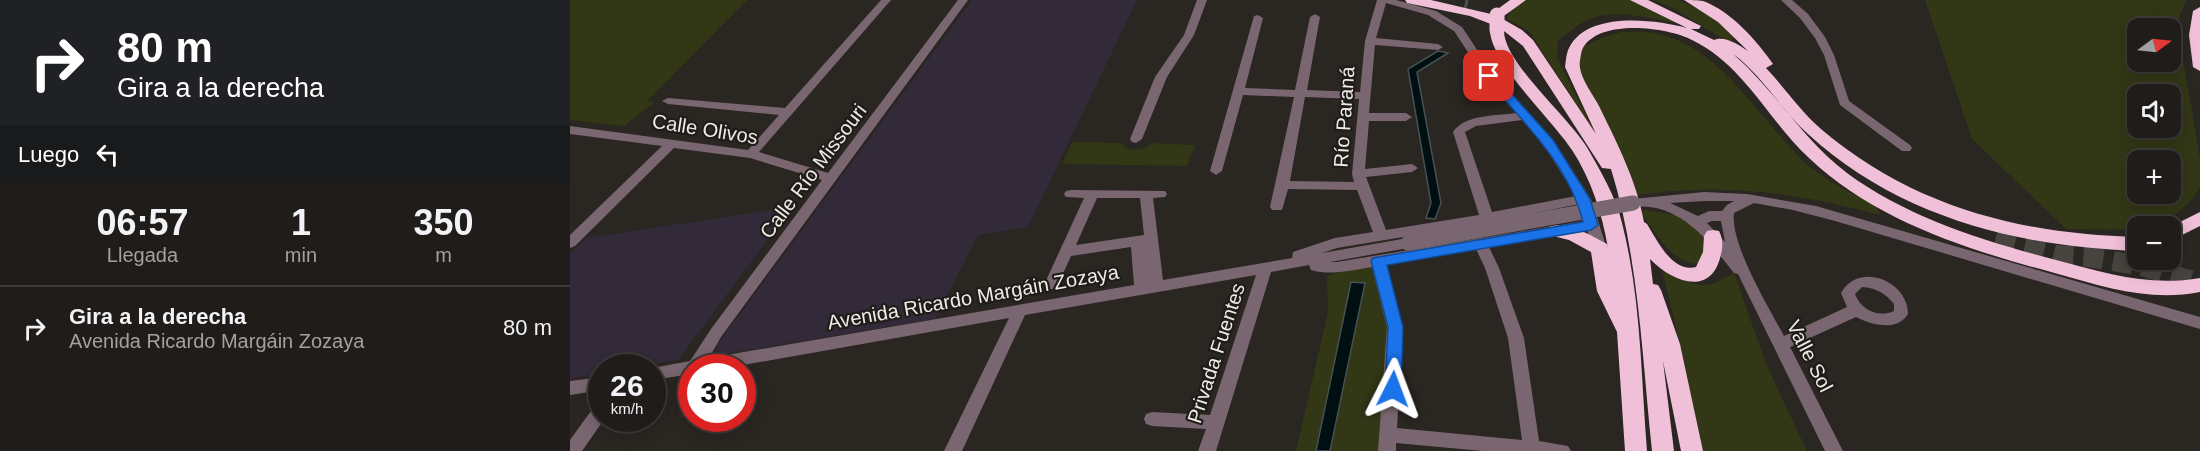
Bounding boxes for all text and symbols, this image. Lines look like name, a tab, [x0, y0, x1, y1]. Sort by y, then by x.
north arrow	[2127, 18, 2181, 72]
map controls	[2127, 18, 2181, 270]
icon: right	[18, 24, 96, 102]
text: 80 m	[117, 24, 213, 71]
pin	[1463, 50, 1514, 101]
icon: arrive	[1472, 59, 1505, 92]
street label: Río Paraná	[1329, 65, 1359, 168]
text: Gira a la derecha	[117, 73, 324, 103]
button: sound	[2127, 84, 2181, 138]
street label: Calle Río Missouri	[755, 100, 871, 242]
street label: Calle Olivos	[651, 110, 759, 148]
icon: left	[91, 138, 124, 171]
text: Luego	[18, 142, 79, 167]
button: +	[2127, 150, 2181, 204]
text: 06:57	[96, 202, 188, 243]
text: 1	[291, 202, 311, 243]
text: 350	[413, 202, 474, 243]
button: −	[2127, 216, 2181, 270]
text: Llegada	[107, 244, 178, 266]
text: min	[285, 244, 317, 266]
text: m	[435, 244, 452, 266]
street label: Avenida Ricardo Margáin Zozaya	[826, 260, 1121, 333]
street label: Privada Fuentes	[1183, 280, 1249, 426]
text: Gira a la derecha	[69, 304, 246, 329]
icon: right	[18, 312, 51, 345]
text: 80 m	[503, 315, 552, 340]
street label: Valle Sol	[1783, 317, 1837, 395]
text: Avenida Ricardo Margáin Zozaya	[69, 330, 364, 352]
speed limit sign: 30	[678, 354, 756, 432]
position arrow	[1361, 357, 1425, 421]
text: 26	[610, 369, 644, 402]
text: km/h	[611, 400, 643, 417]

